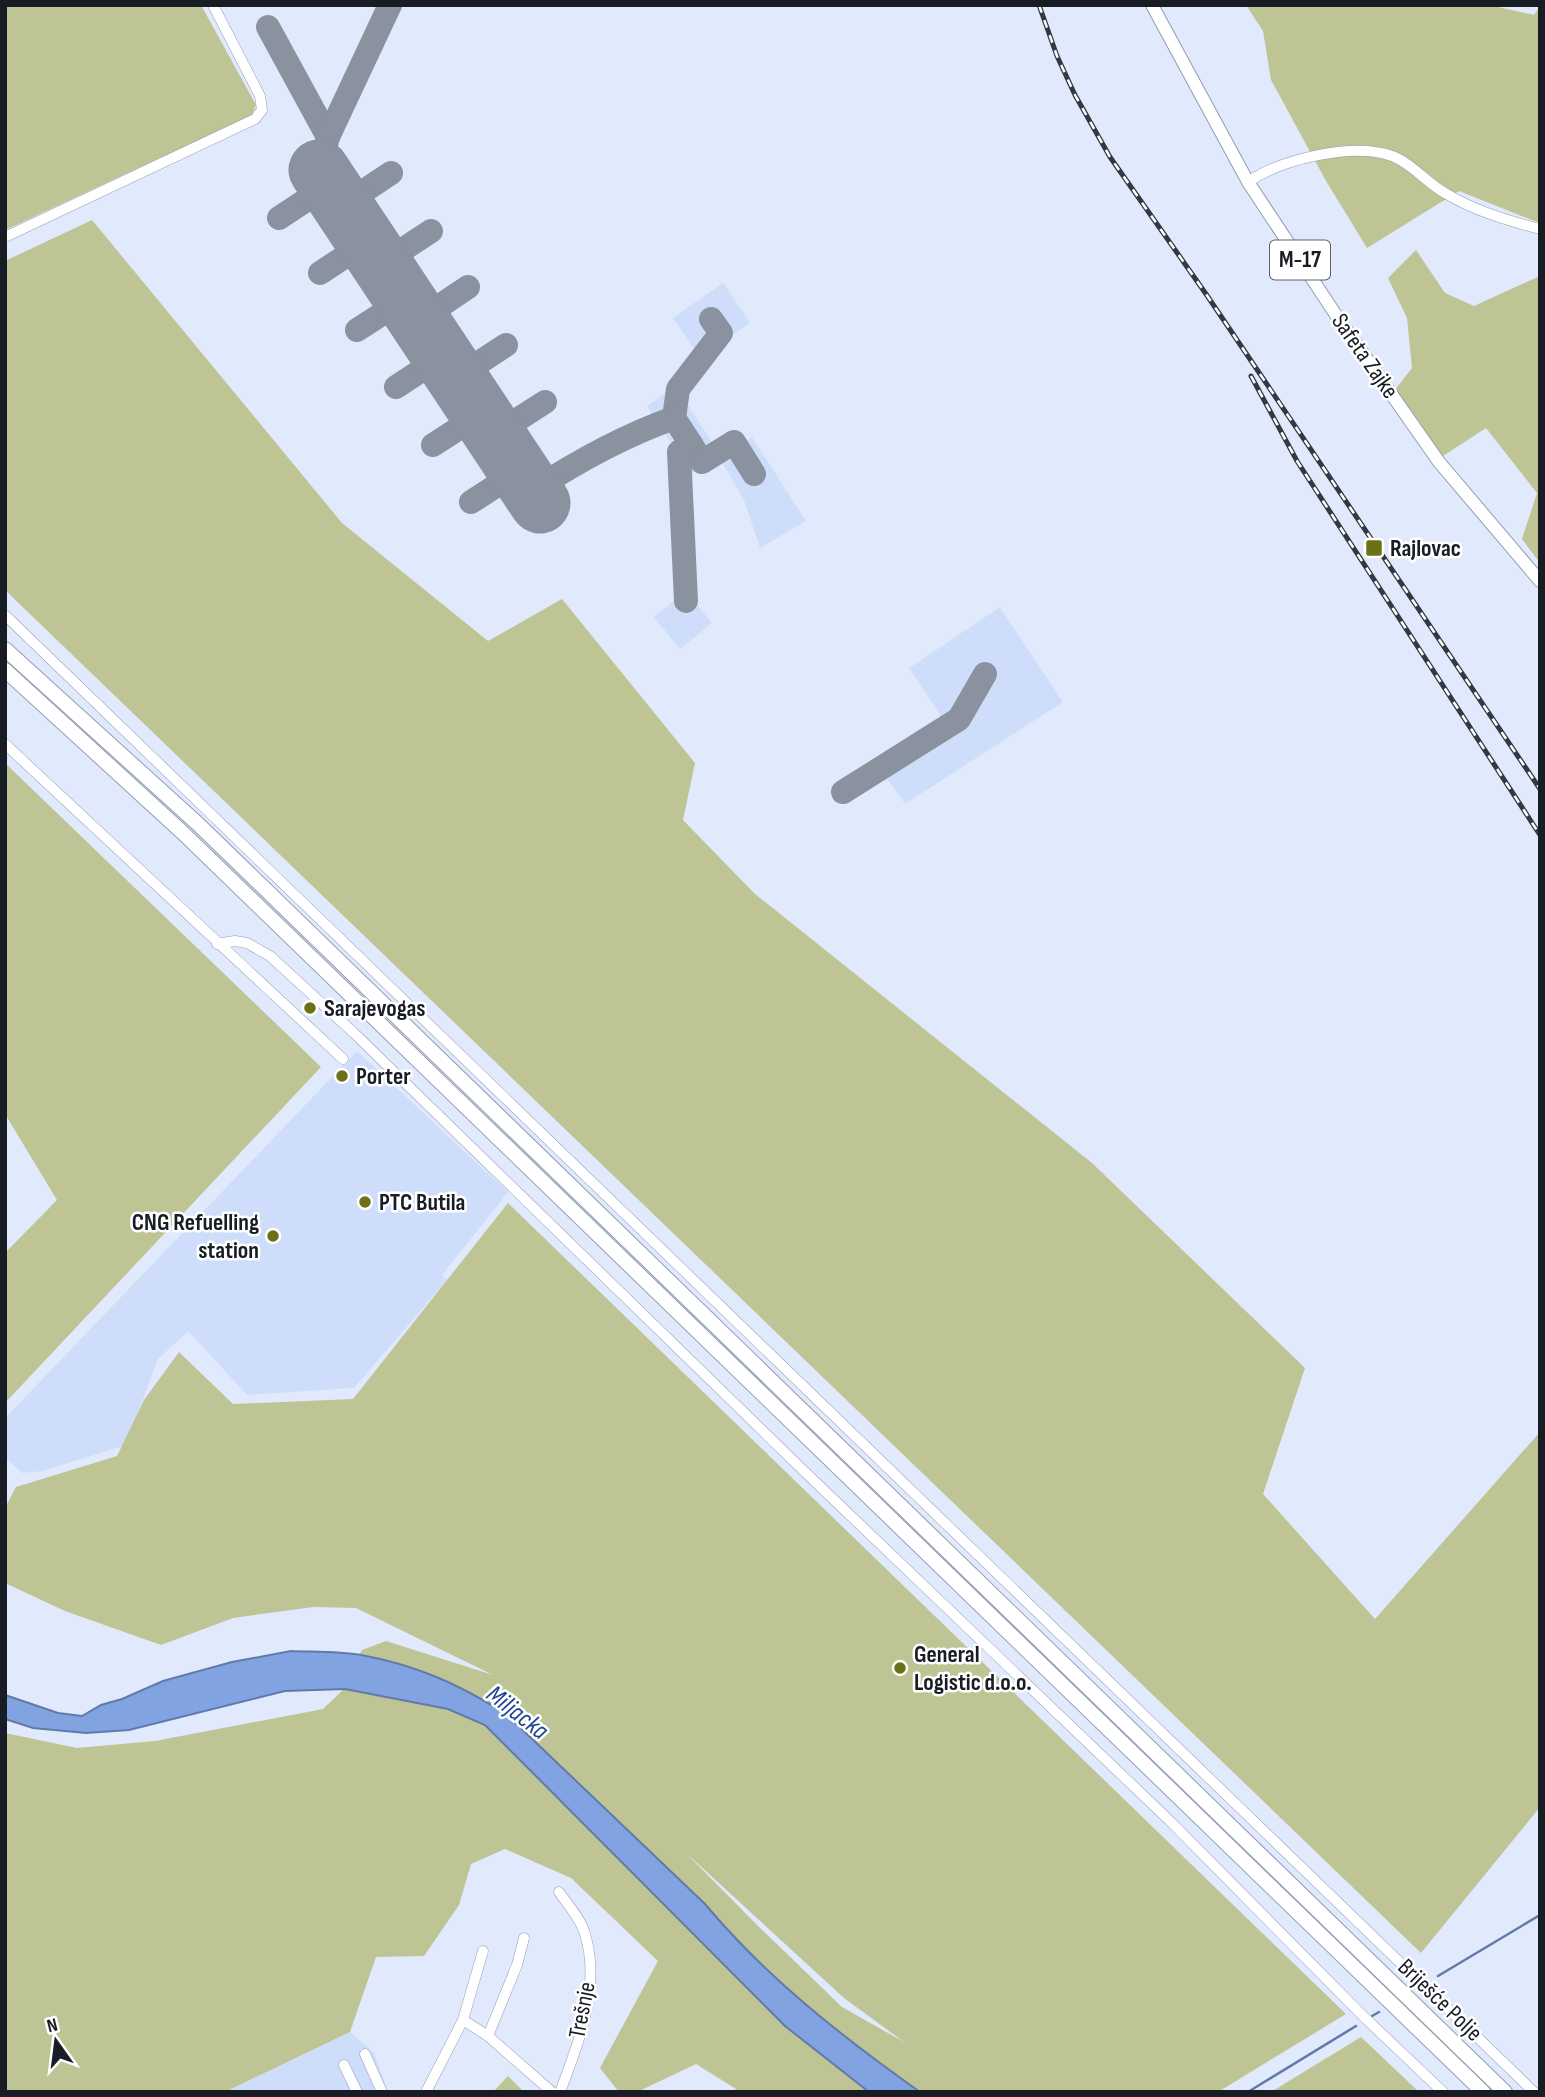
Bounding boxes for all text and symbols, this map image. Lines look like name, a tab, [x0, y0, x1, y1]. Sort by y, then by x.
road number: M-17	[1270, 241, 1330, 280]
street label: Safeta Zajke	[1325, 308, 1405, 404]
place label: Rajlovac	[1390, 534, 1461, 563]
marker: Rajlovac	[1364, 538, 1384, 558]
place label: Sarajevogas	[324, 994, 426, 1023]
marker: Sarajevogas	[302, 1000, 318, 1016]
place label: Porter	[356, 1062, 411, 1091]
marker: Porter	[334, 1068, 350, 1084]
place label: PTC Butila	[379, 1188, 465, 1217]
marker: PTC Butila	[357, 1194, 373, 1210]
place label: CNG Refuelling station	[132, 1208, 259, 1265]
marker: CNG Refuelling station	[265, 1228, 281, 1244]
place label: General Logistic d.o.o.	[914, 1640, 1032, 1697]
marker: General Logistic d.o.o.	[892, 1660, 908, 1676]
water label: Miljacka	[480, 1679, 555, 1747]
street label: Briješće Polje	[1392, 1953, 1488, 2047]
street label: Trešnje	[562, 1979, 602, 2041]
north arrow	[21, 2006, 91, 2076]
text: N	[45, 2014, 60, 2038]

